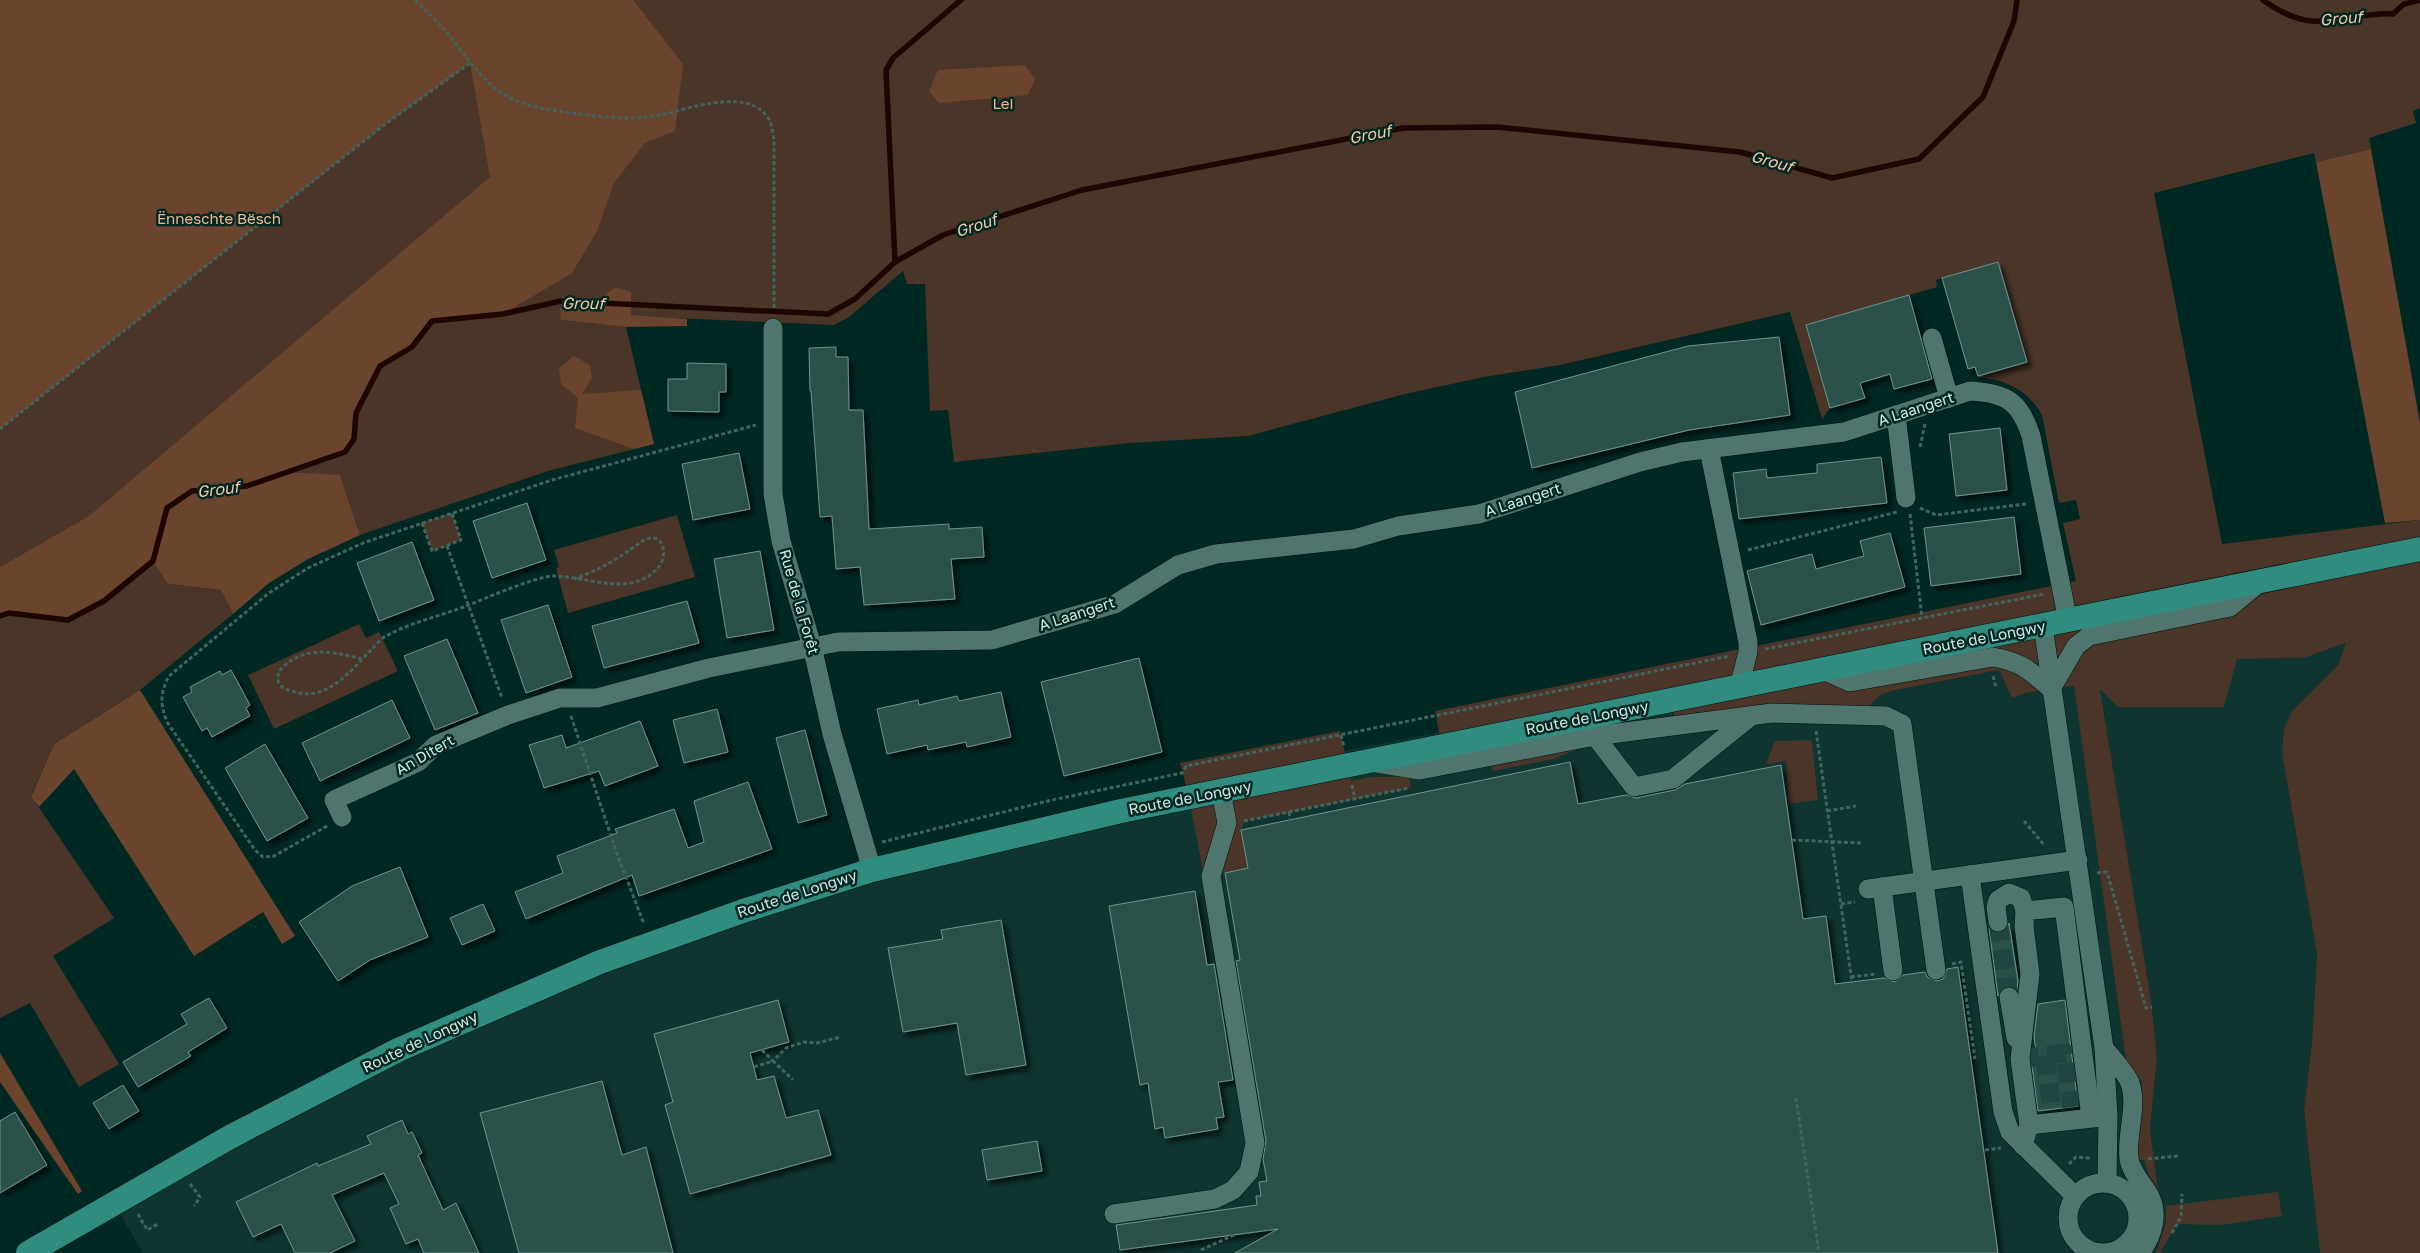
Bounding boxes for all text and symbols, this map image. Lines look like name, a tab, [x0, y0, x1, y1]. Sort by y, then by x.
water label: Grouf	[2319, 6, 2366, 30]
park label: Lei	[992, 94, 1014, 112]
water label: Grouf	[1347, 120, 1396, 148]
water label: Grouf	[1749, 146, 1798, 177]
water label: Grouf	[953, 208, 1002, 241]
park label: Ënneschte Bësch	[157, 209, 281, 227]
water label: Grouf	[562, 293, 608, 313]
street label: A Laangert	[1875, 387, 1956, 429]
water label: Grouf	[196, 476, 243, 502]
street label: A Laangert	[1482, 478, 1563, 520]
street label: Rue de la Forêt	[776, 547, 824, 656]
street label: A Laangert	[1036, 592, 1117, 634]
street label: Route de Longwy	[1921, 616, 2047, 658]
street label: Route de Longwy	[1524, 696, 1650, 738]
street label: An Ditert	[392, 730, 457, 778]
street label: Route de Longwy	[1127, 776, 1253, 818]
street label: Route de Longwy	[734, 865, 859, 921]
street label: Route de Longwy	[359, 1006, 481, 1076]

